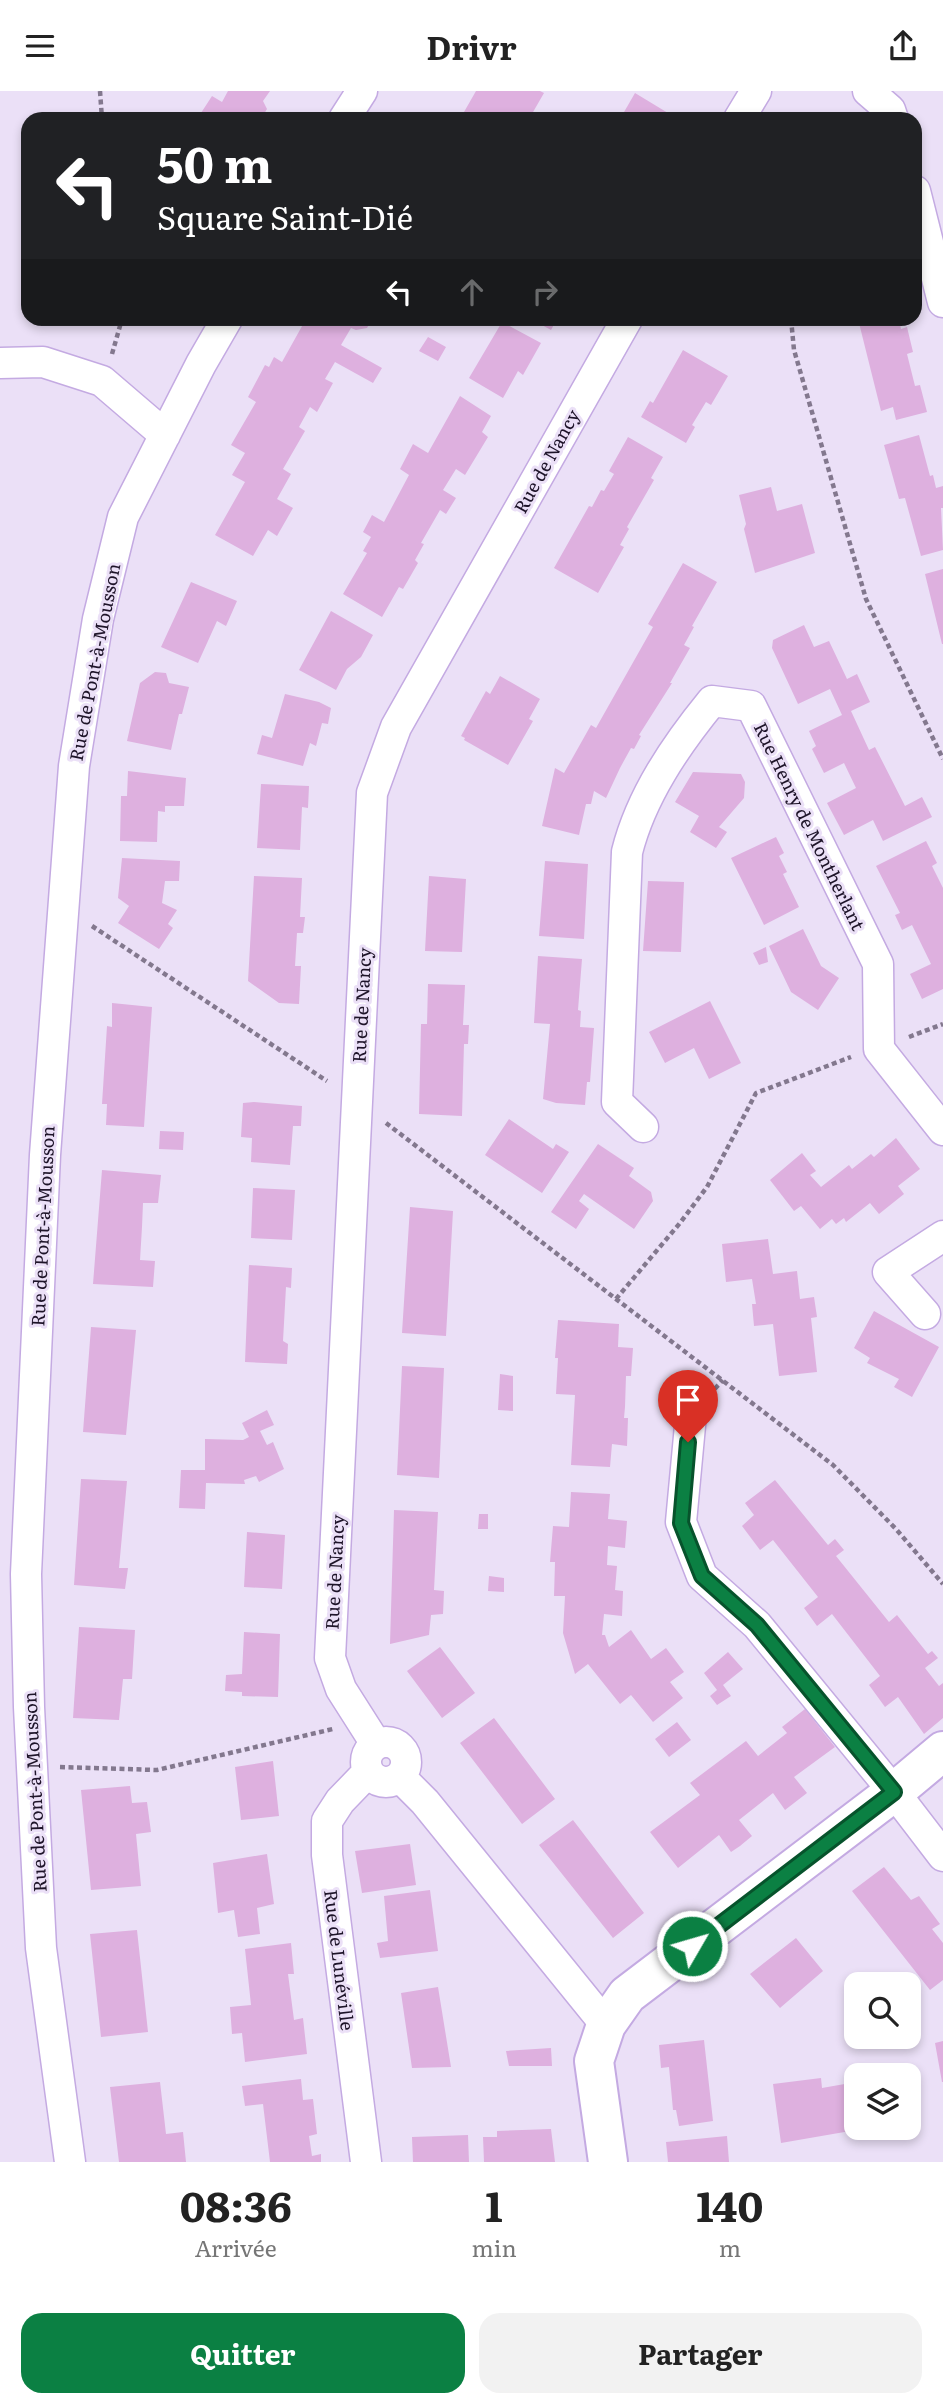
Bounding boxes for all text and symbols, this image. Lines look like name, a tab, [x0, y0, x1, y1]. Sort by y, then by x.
text: Drivr	[426, 22, 517, 70]
icon: menu	[21, 27, 59, 65]
icon: share	[884, 27, 922, 65]
text: 50 m	[157, 125, 273, 198]
icon: left	[42, 140, 133, 231]
text: Square Saint-Dié	[157, 192, 413, 240]
icon: left	[380, 273, 418, 311]
icon: ahead	[453, 273, 491, 311]
icon: right	[526, 273, 564, 311]
street label: Rue de Nancy	[506, 404, 586, 518]
street label: Rue de Pont-à-Mousson	[62, 561, 126, 763]
street label: Rue Henry de Montherlant	[748, 717, 873, 935]
street label: Rue de Nancy	[345, 946, 378, 1063]
street label: Rue de Pont-à-Mousson	[23, 1125, 61, 1327]
pin	[658, 1370, 718, 1442]
icon: arrive	[669, 1381, 707, 1419]
street label: Rue de Nancy	[318, 1513, 351, 1630]
street label: Rue de Pont-à-Mousson	[15, 1691, 53, 1893]
street label: Rue de Lunéville	[318, 1888, 362, 2032]
position arrow	[655, 1909, 729, 1983]
map controls	[844, 1972, 921, 2140]
button: search	[844, 1972, 921, 2049]
button: layers	[844, 2063, 921, 2140]
text: 08:36	[180, 2173, 292, 2235]
text: 1	[485, 2173, 503, 2235]
text: 140	[696, 2173, 763, 2235]
text: Arrivée	[195, 2230, 277, 2264]
text: min	[471, 2230, 517, 2264]
text: m	[719, 2230, 741, 2264]
button: Quitter	[21, 2313, 465, 2393]
button: Partager	[479, 2313, 922, 2393]

